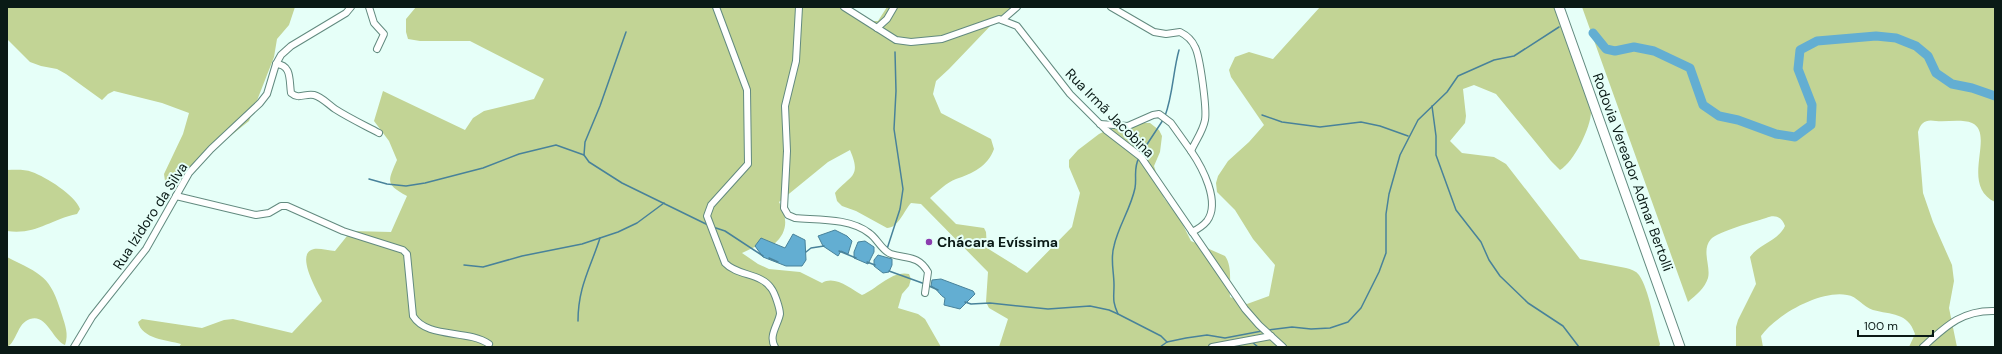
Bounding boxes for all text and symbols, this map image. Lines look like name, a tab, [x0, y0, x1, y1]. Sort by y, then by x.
street label: Rua Irmã Jacobina	[1062, 65, 1158, 161]
street label: Rodovia Vereador Admar Bertolli	[1589, 71, 1677, 273]
street label: Rua Izidoro da Silva	[109, 159, 191, 273]
place label: Chácara Evíssima	[937, 233, 1058, 251]
marker: Chácara Evíssima	[924, 237, 934, 247]
scale bar	[1858, 312, 1933, 338]
text: 100 m	[1864, 318, 1898, 334]

